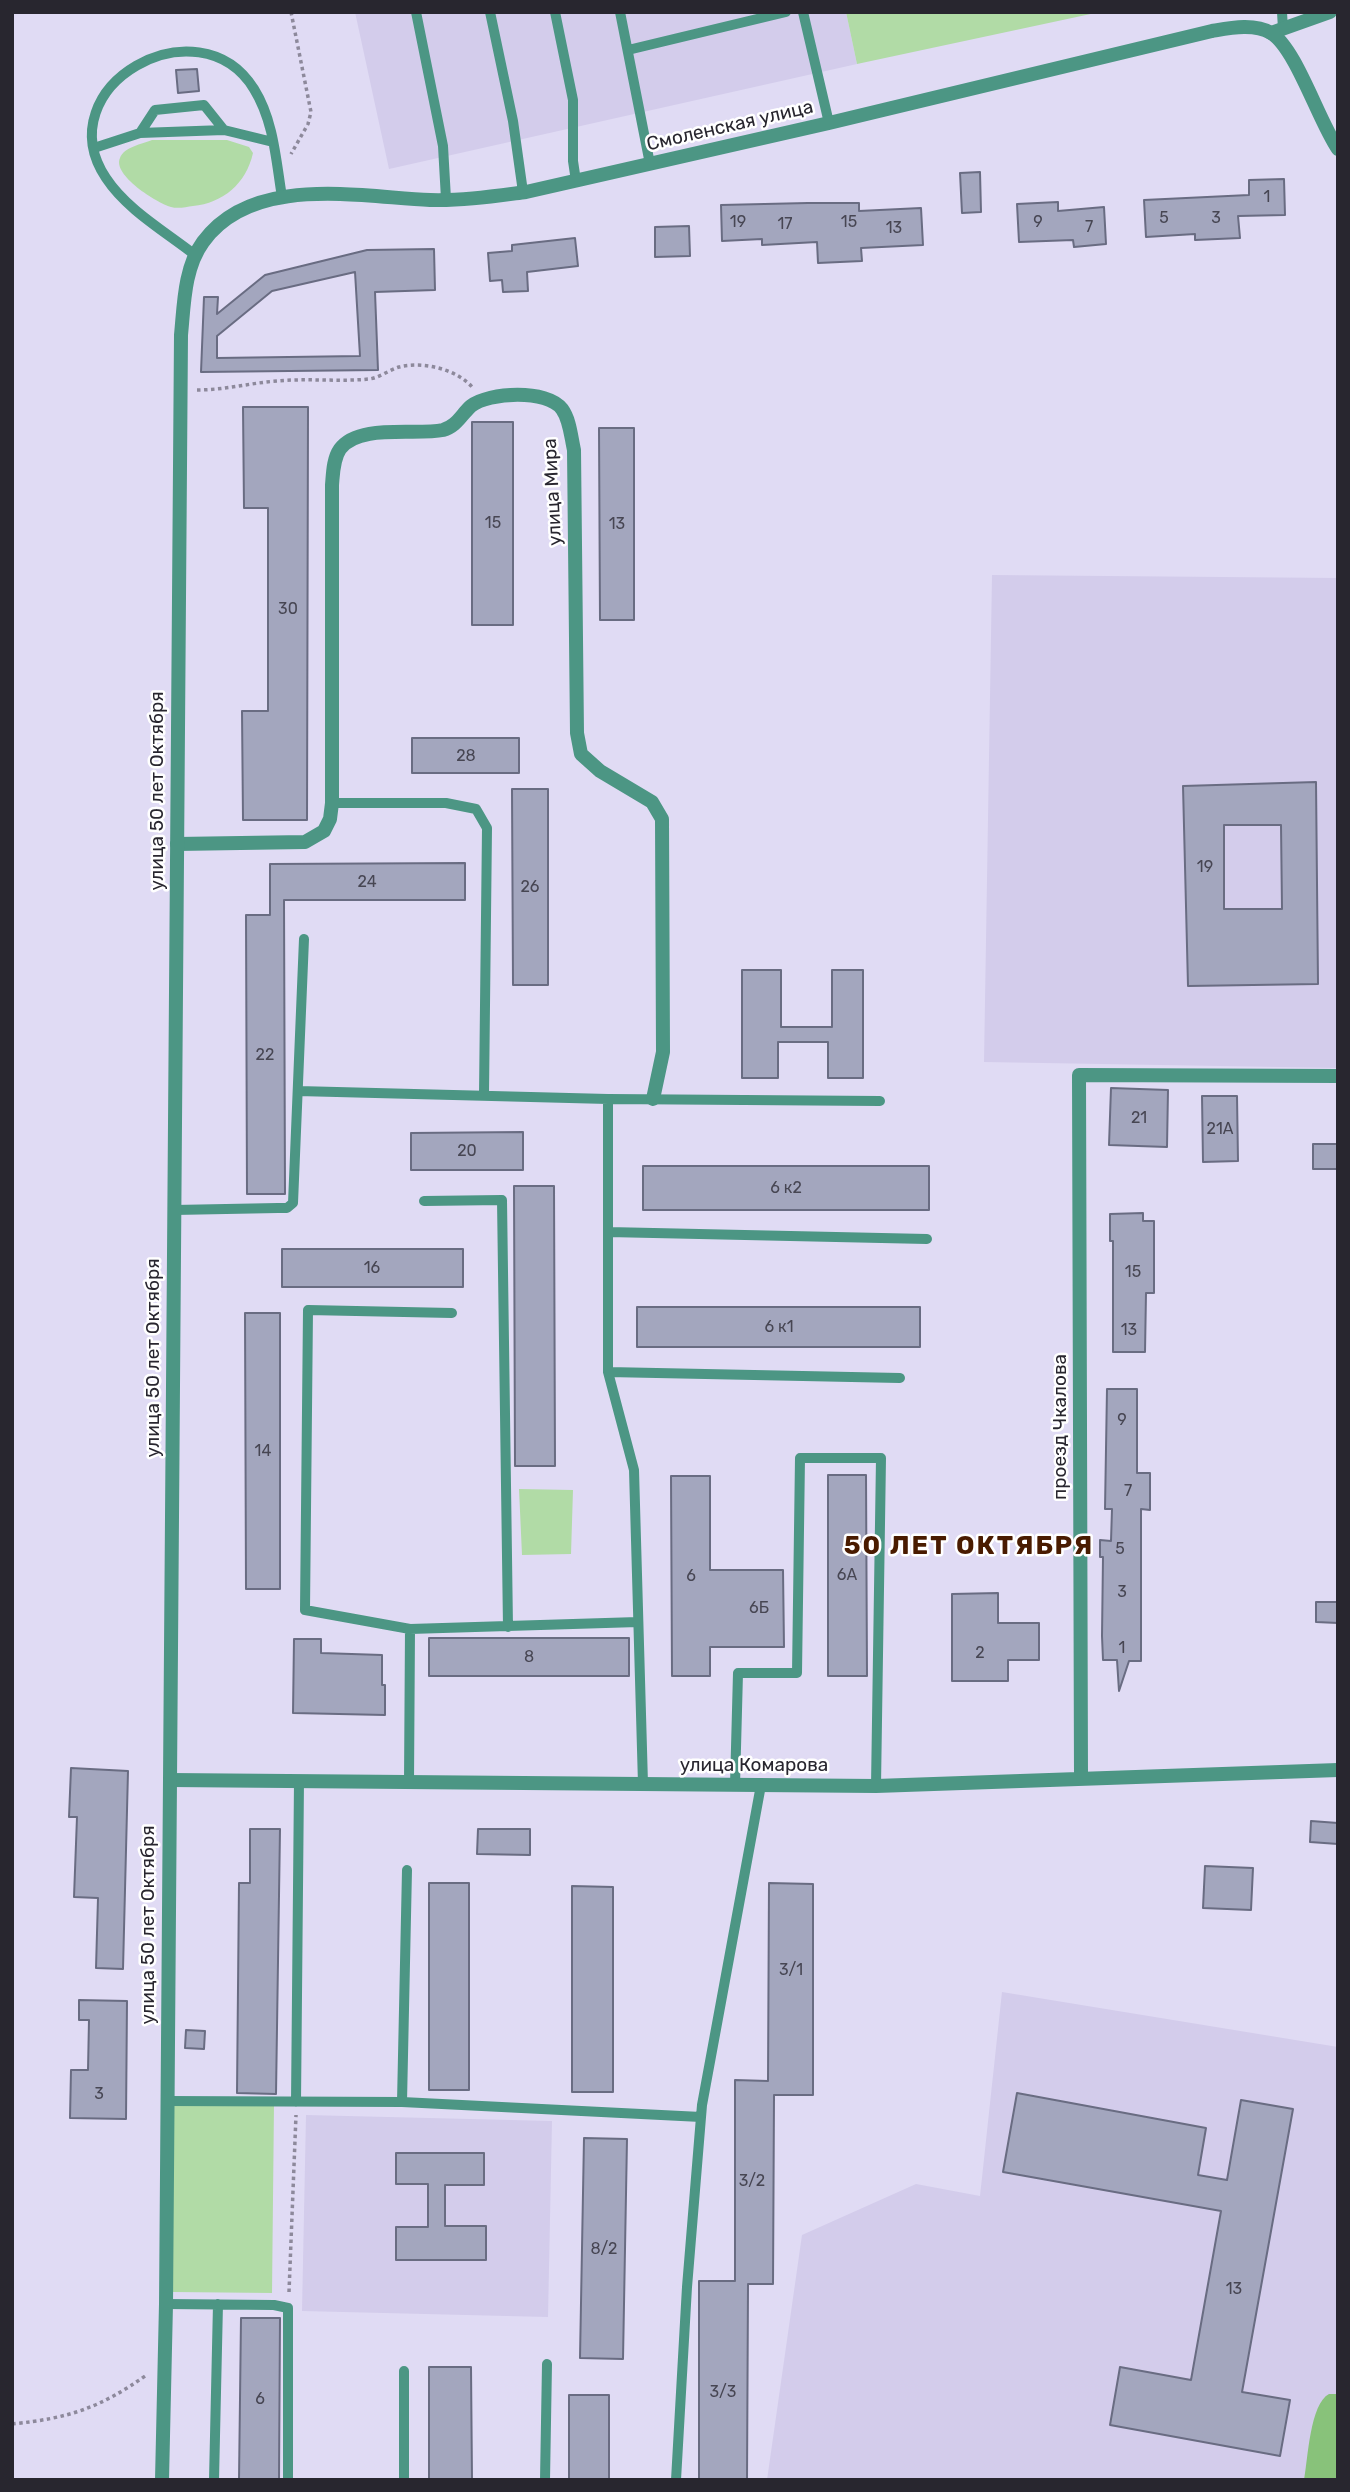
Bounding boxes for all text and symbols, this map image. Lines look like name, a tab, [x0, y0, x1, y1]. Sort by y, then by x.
street label: Смоленская улица	[644, 96, 816, 156]
house number: 1	[1264, 187, 1270, 207]
house number: 5	[1159, 208, 1169, 228]
house number: 3	[1211, 208, 1221, 228]
house number: 19	[730, 212, 746, 232]
house number: 15	[841, 212, 857, 232]
house number: 9	[1033, 212, 1043, 232]
house number: 17	[777, 214, 793, 234]
house number: 7	[1085, 217, 1093, 237]
house number: 13	[886, 218, 902, 238]
street label: улица Мира	[539, 438, 567, 546]
house number: 15	[485, 513, 501, 533]
house number: 13	[609, 514, 625, 534]
house number: 30	[278, 599, 298, 619]
street label: улица 50 лет Октября	[147, 691, 169, 891]
house number: 28	[456, 746, 476, 766]
house number: 19	[1197, 857, 1213, 877]
house number: 24	[357, 872, 377, 892]
house number: 26	[520, 877, 540, 897]
house number: 22	[256, 1045, 274, 1065]
house number: 21	[1131, 1108, 1147, 1128]
house number: 21А	[1207, 1119, 1233, 1139]
house number: 20	[457, 1141, 477, 1161]
house number: 6 к2	[770, 1178, 802, 1198]
street label: улица 50 лет Октября	[143, 1258, 165, 1458]
house number: 16	[364, 1258, 380, 1278]
house number: 15	[1125, 1262, 1141, 1282]
house number: 6 к1	[765, 1317, 793, 1337]
house number: 13	[1121, 1320, 1137, 1340]
street label: проезд Чкалова	[1050, 1354, 1072, 1500]
house number: 9	[1117, 1410, 1127, 1430]
house number: 14	[255, 1441, 271, 1461]
house number: 7	[1124, 1481, 1132, 1501]
district label: 50 ЛЕТ ОКТЯБРЯ	[845, 1530, 1093, 1562]
house number: 5	[1115, 1539, 1125, 1559]
house number: 6А	[837, 1565, 857, 1585]
house number: 6	[686, 1566, 696, 1586]
house number: 3	[1117, 1582, 1127, 1602]
house number: 6Б	[749, 1598, 769, 1618]
house number: 1	[1119, 1638, 1125, 1658]
house number: 2	[975, 1643, 985, 1663]
house number: 8	[524, 1647, 534, 1667]
street label: улица Комарова	[680, 1755, 828, 1777]
street label: улица 50 лет Октября	[138, 1825, 160, 2025]
house number: 3/1	[779, 1960, 803, 1980]
house number: 3	[94, 2084, 104, 2104]
house number: 3/2	[739, 2171, 765, 2191]
house number: 8/2	[591, 2239, 617, 2259]
house number: 13	[1226, 2279, 1242, 2299]
house number: 3/3	[710, 2382, 736, 2402]
house number: 6	[255, 2389, 265, 2409]

